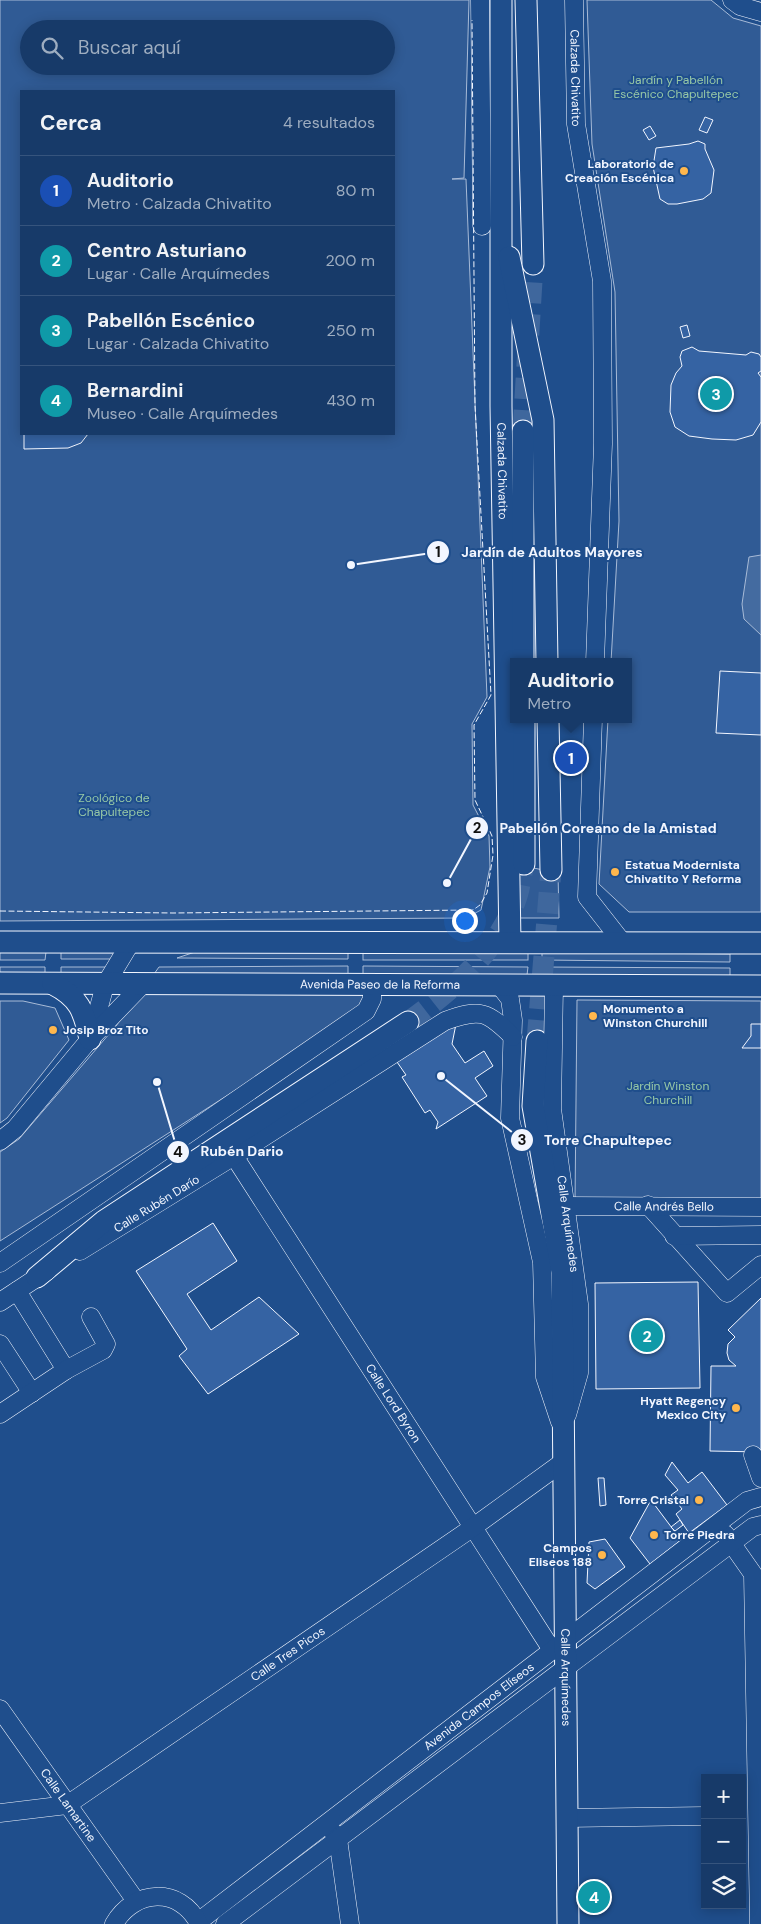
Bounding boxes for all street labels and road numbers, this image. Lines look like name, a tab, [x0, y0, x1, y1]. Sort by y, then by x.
street label: Calzada Chivatito	[566, 29, 584, 127]
street label: Calzada Chivatito	[493, 422, 511, 520]
street label: Avenida Paseo de la Reforma	[300, 976, 460, 993]
street label: Calle Rubén Darío	[111, 1171, 203, 1236]
street label: Calle Arquímedes	[553, 1174, 583, 1273]
street label: Calle Andrés Bello	[614, 1198, 714, 1215]
street label: Calle Lord Byron	[362, 1361, 425, 1446]
street label: Calle Tres Picos	[247, 1623, 328, 1685]
street label: Calle Arquímedes	[557, 1628, 574, 1726]
street label: Avenida Campos Elíseos	[420, 1659, 537, 1754]
street label: Calle Lamartine	[37, 1765, 100, 1845]

